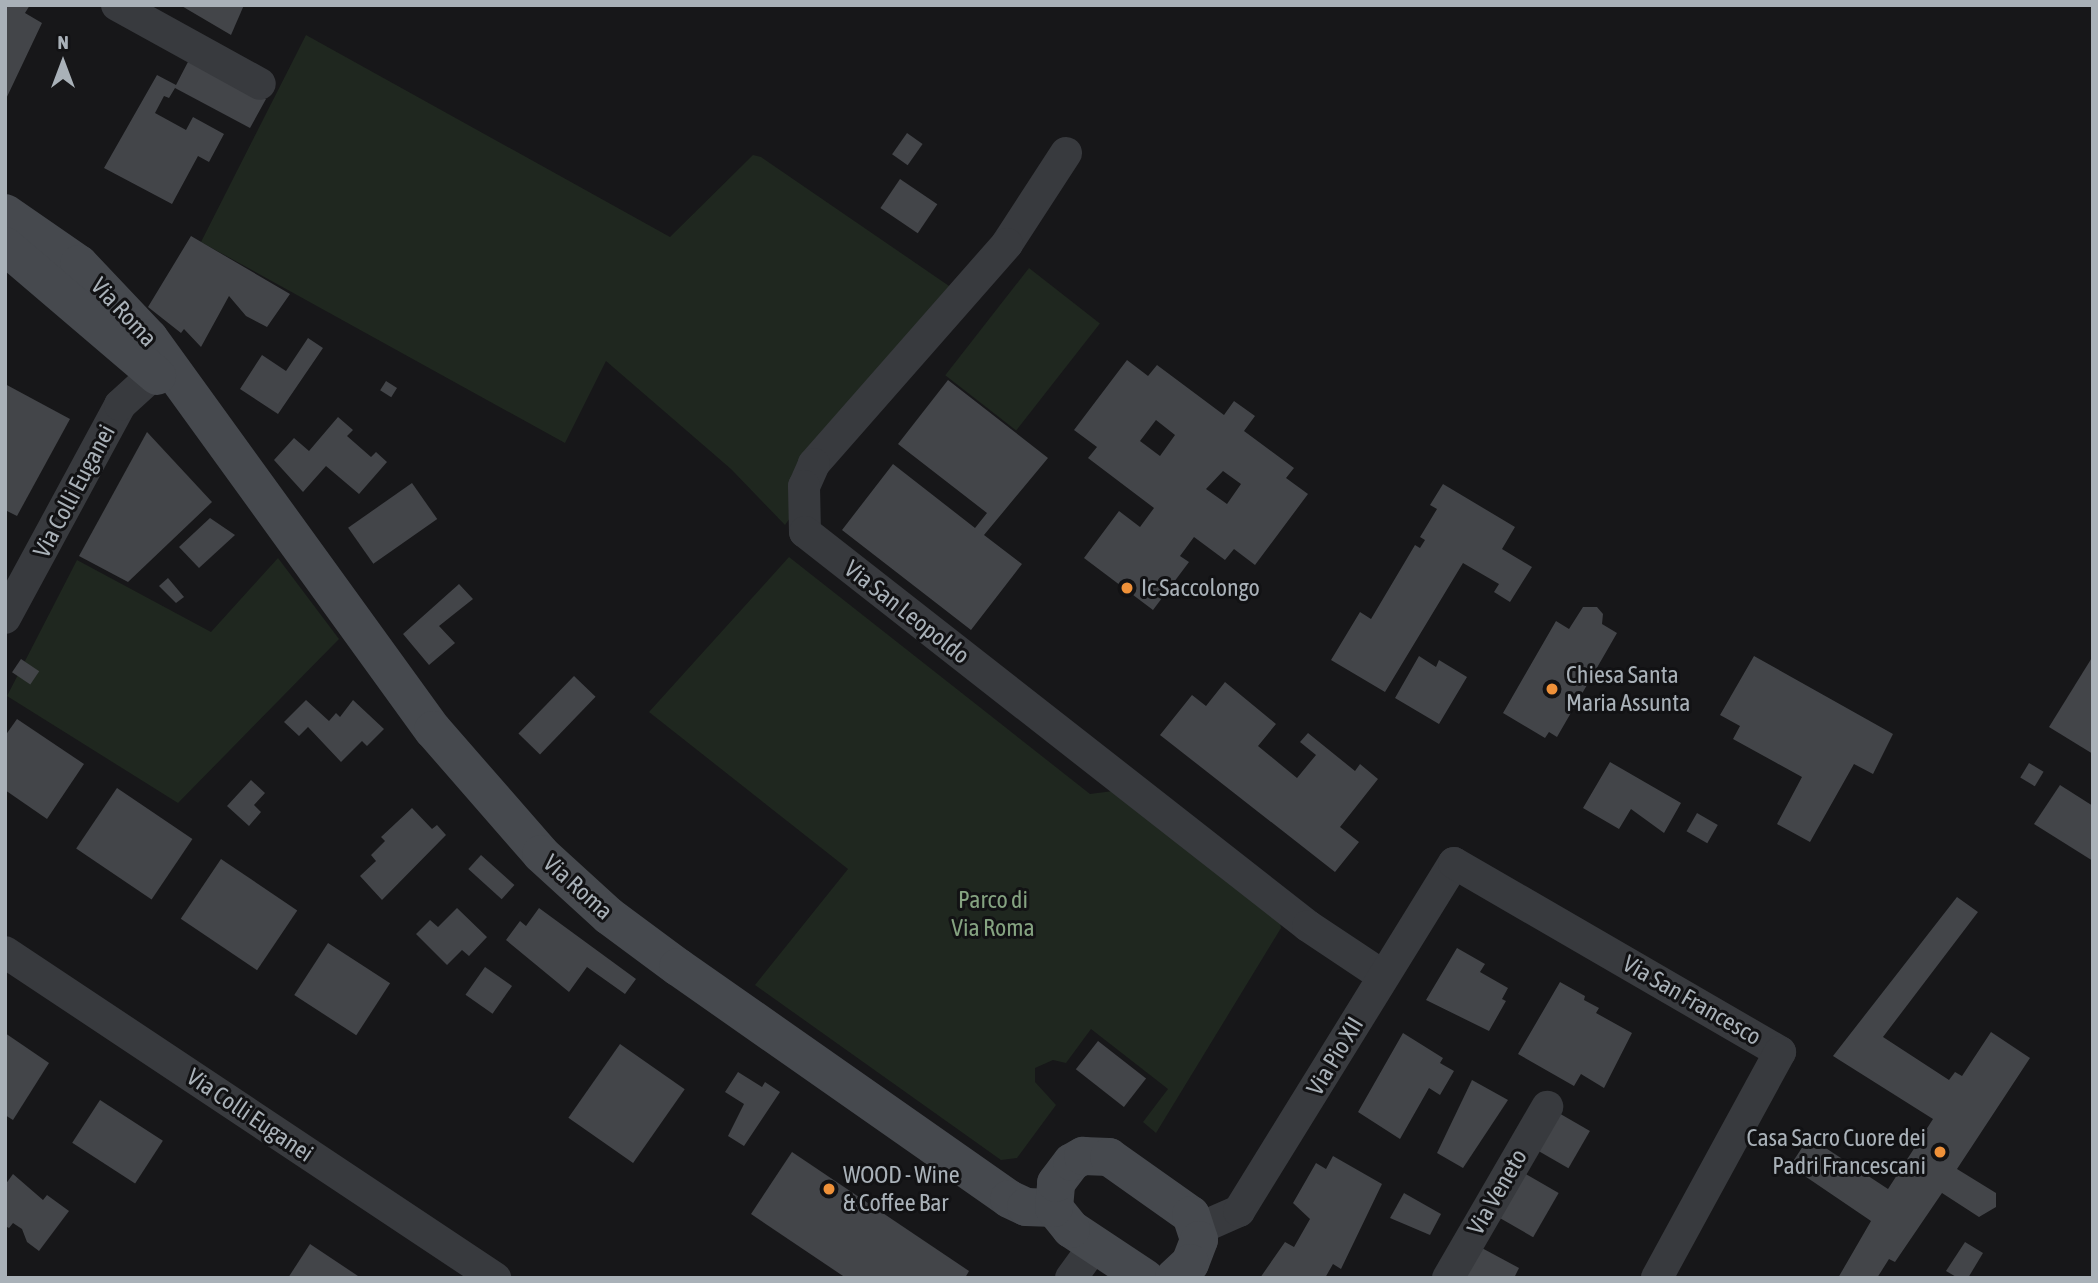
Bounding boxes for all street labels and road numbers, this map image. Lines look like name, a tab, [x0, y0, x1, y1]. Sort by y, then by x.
street label: Via Roma	[85, 272, 163, 352]
street label: Via Colli Euganei	[27, 420, 121, 562]
street label: Via San Leopoldo	[839, 554, 975, 670]
street label: Via Roma	[537, 848, 619, 926]
street label: Via San Francesco	[1618, 949, 1766, 1051]
street label: Via Pio XII	[1300, 1012, 1370, 1100]
street label: Via Colli Euganei	[181, 1062, 319, 1168]
street label: Via Veneto	[1461, 1144, 1533, 1240]

